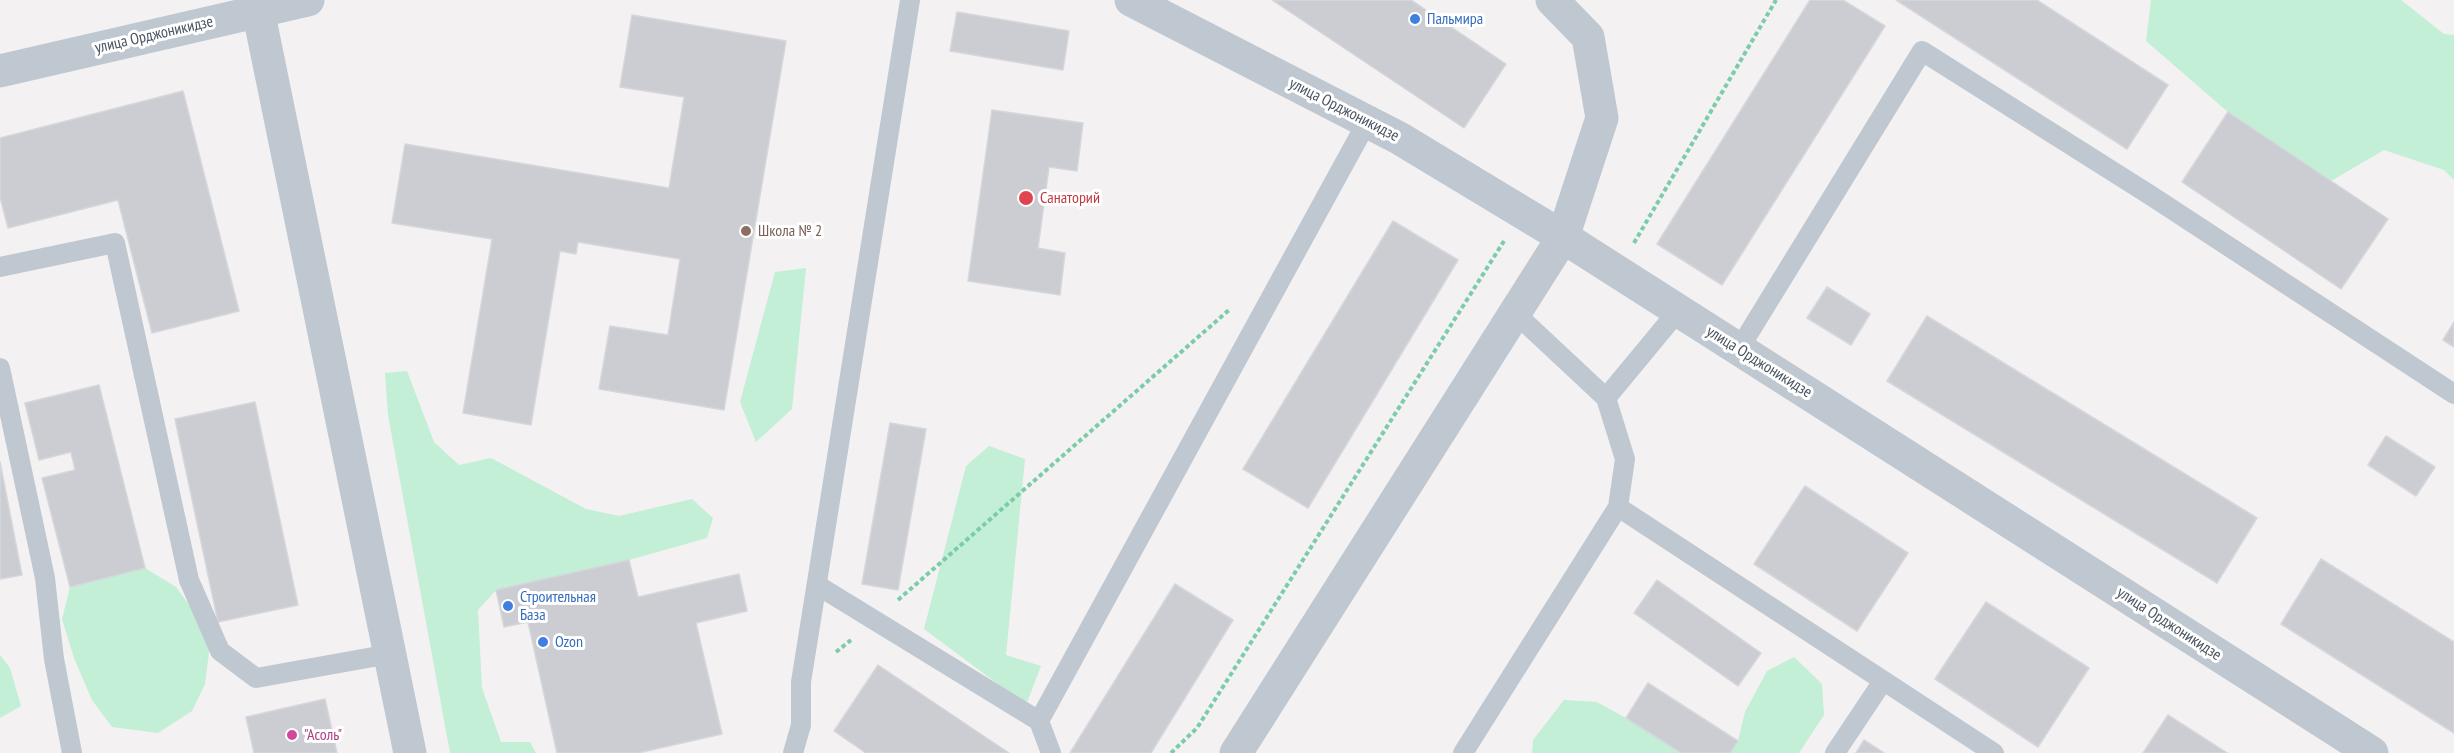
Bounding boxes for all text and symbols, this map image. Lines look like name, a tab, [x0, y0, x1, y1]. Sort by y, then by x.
place label: Пальмира	[1427, 9, 1483, 29]
street label: улица Орджоникидзе	[93, 12, 215, 58]
marker: Пальмира	[1408, 12, 1422, 26]
street label: улица Орджоникидзе	[1286, 74, 1402, 146]
place label: Санаторий	[1040, 188, 1100, 208]
marker: Санаторий	[1017, 189, 1035, 207]
place label: Школа № 2	[758, 221, 822, 241]
marker: Школа № 2	[739, 224, 753, 238]
street label: улица Орджоникидзе	[1703, 322, 1815, 402]
street label: улица Орджоникидзе	[2113, 583, 2225, 665]
place label: Строительная База	[520, 587, 596, 625]
marker: Строительная База	[501, 599, 515, 613]
place label: Ozon	[555, 632, 583, 652]
marker: Ozon	[536, 635, 550, 649]
place label: "Асоль"	[304, 725, 342, 745]
marker: "Асоль"	[285, 728, 299, 742]

